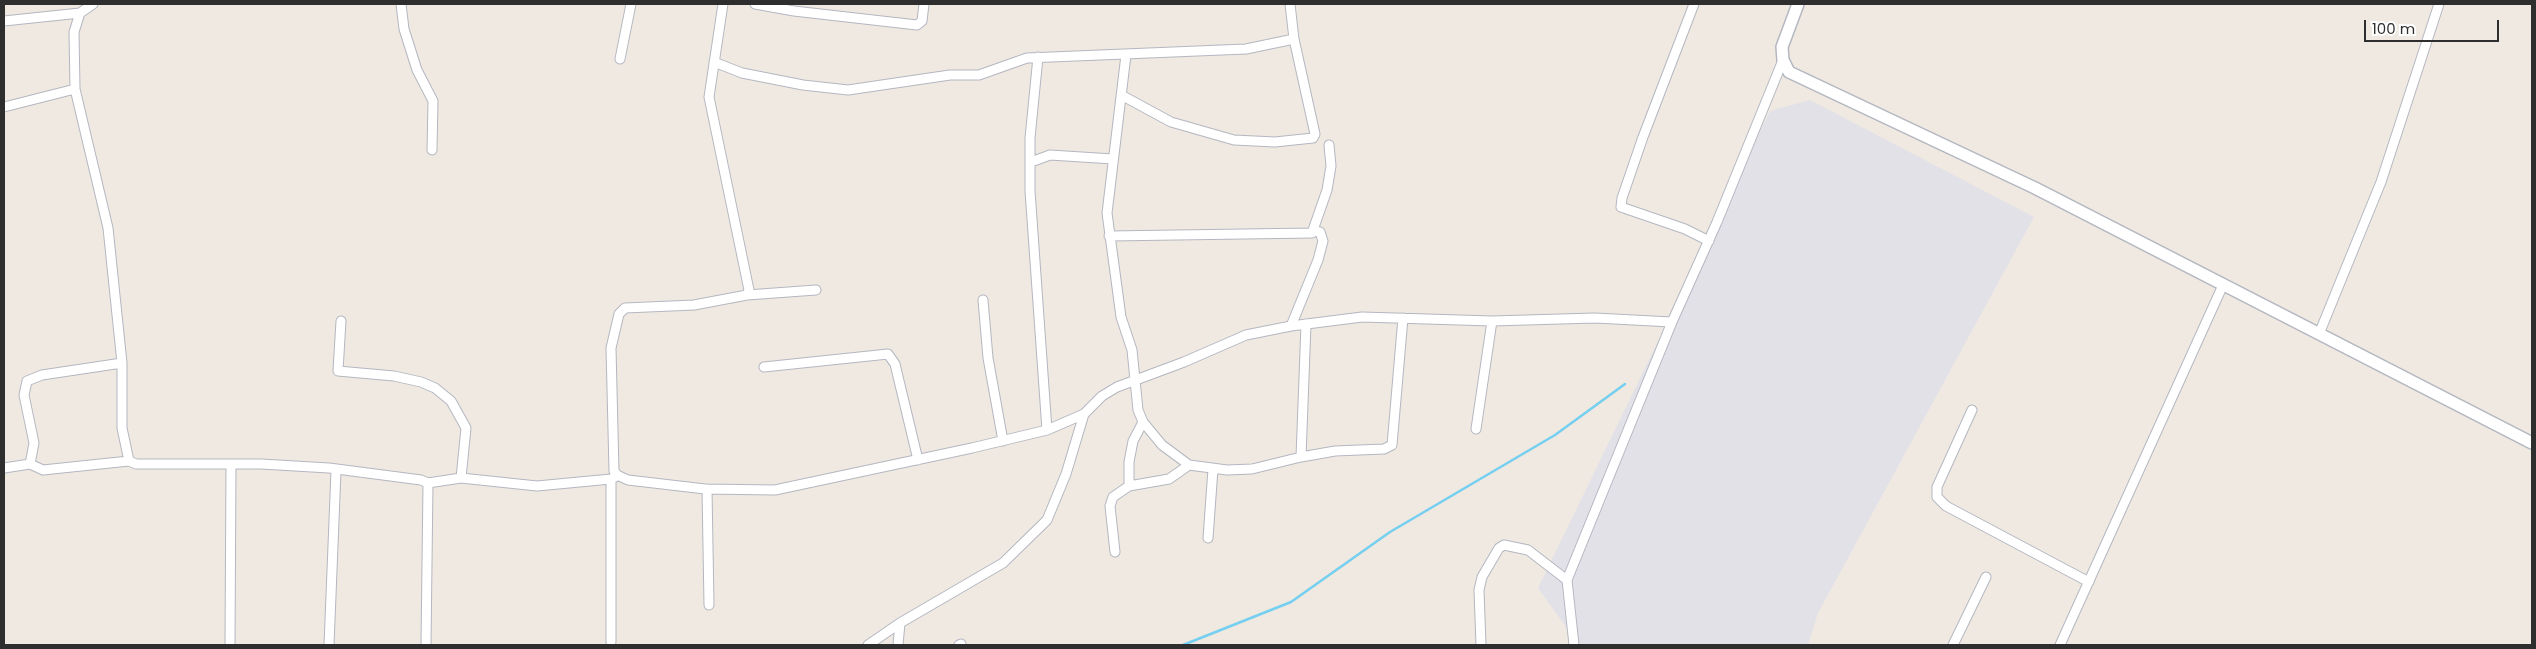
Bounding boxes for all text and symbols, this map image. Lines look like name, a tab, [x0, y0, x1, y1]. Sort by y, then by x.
scale bar	[2366, 10, 2501, 42]
text: 100 m	[2372, 18, 2415, 39]

